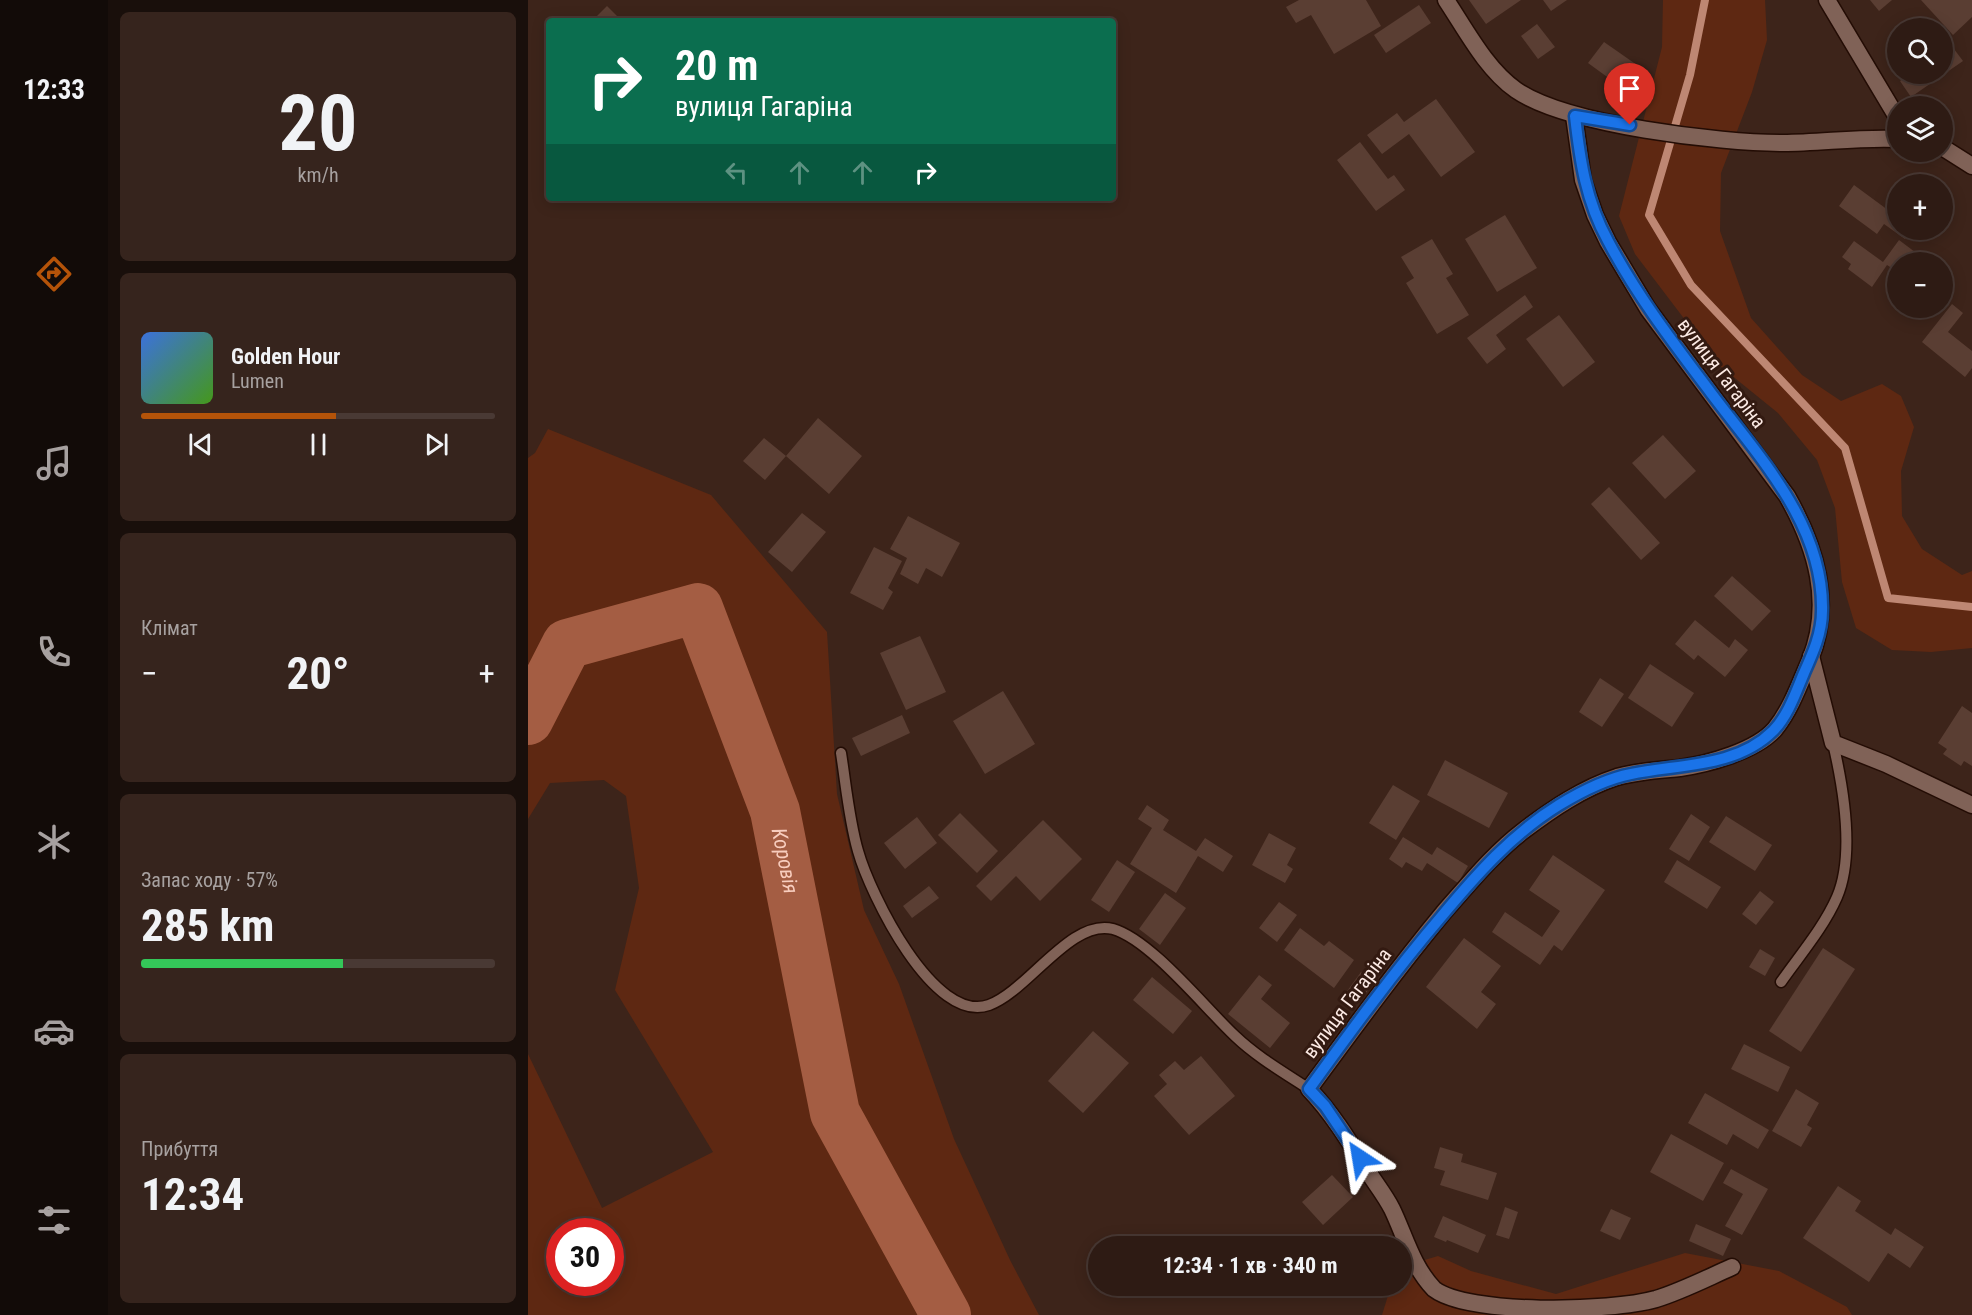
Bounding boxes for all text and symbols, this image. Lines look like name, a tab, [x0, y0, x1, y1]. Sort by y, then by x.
map controls	[1887, 18, 1953, 318]
button: search	[1887, 18, 1953, 84]
text: 20 m	[675, 41, 758, 90]
icon: right	[576, 42, 654, 120]
pin	[1604, 63, 1655, 125]
icon: arrive	[1613, 72, 1646, 105]
text: 12:33	[23, 74, 85, 106]
text: 20	[279, 78, 357, 169]
text: вулиця Гагаріна	[675, 91, 853, 123]
button: layers	[1887, 96, 1953, 162]
icon: left	[720, 156, 753, 189]
icon: ahead	[783, 156, 816, 189]
icon: ahead	[846, 156, 879, 189]
icon: right	[909, 156, 942, 189]
text: km/h	[297, 163, 339, 187]
button: +	[1887, 174, 1953, 240]
button: −	[1887, 252, 1953, 318]
icon: directions	[33, 253, 75, 295]
street label: вулиця Гагаріна	[1673, 313, 1771, 433]
text: Golden Hour	[231, 344, 340, 369]
text: Lumen	[231, 369, 284, 393]
icon: previous	[184, 428, 217, 461]
icon: pause	[302, 428, 335, 461]
icon: next	[420, 428, 453, 461]
icon: music	[33, 442, 75, 484]
text: Клімат	[141, 616, 198, 640]
icon: phone	[33, 631, 75, 673]
text: 20°	[287, 647, 350, 700]
text: −	[141, 654, 158, 693]
text: +	[479, 654, 495, 693]
icon: climate	[33, 821, 75, 863]
water label: Коровія	[767, 826, 803, 896]
text: Запас ходу · 57%	[141, 868, 278, 892]
text: 285 km	[141, 899, 274, 952]
street label: вулиця Гагаріна	[1298, 943, 1396, 1063]
icon: car	[33, 1010, 75, 1052]
position arrow	[1328, 1126, 1392, 1190]
text: Прибуття	[141, 1137, 218, 1161]
text: 12:34	[141, 1168, 244, 1221]
icon: filters	[33, 1199, 75, 1241]
speed limit sign: 30	[546, 1218, 624, 1296]
text: 12:34 · 1 хв · 340 m	[1162, 1253, 1338, 1278]

